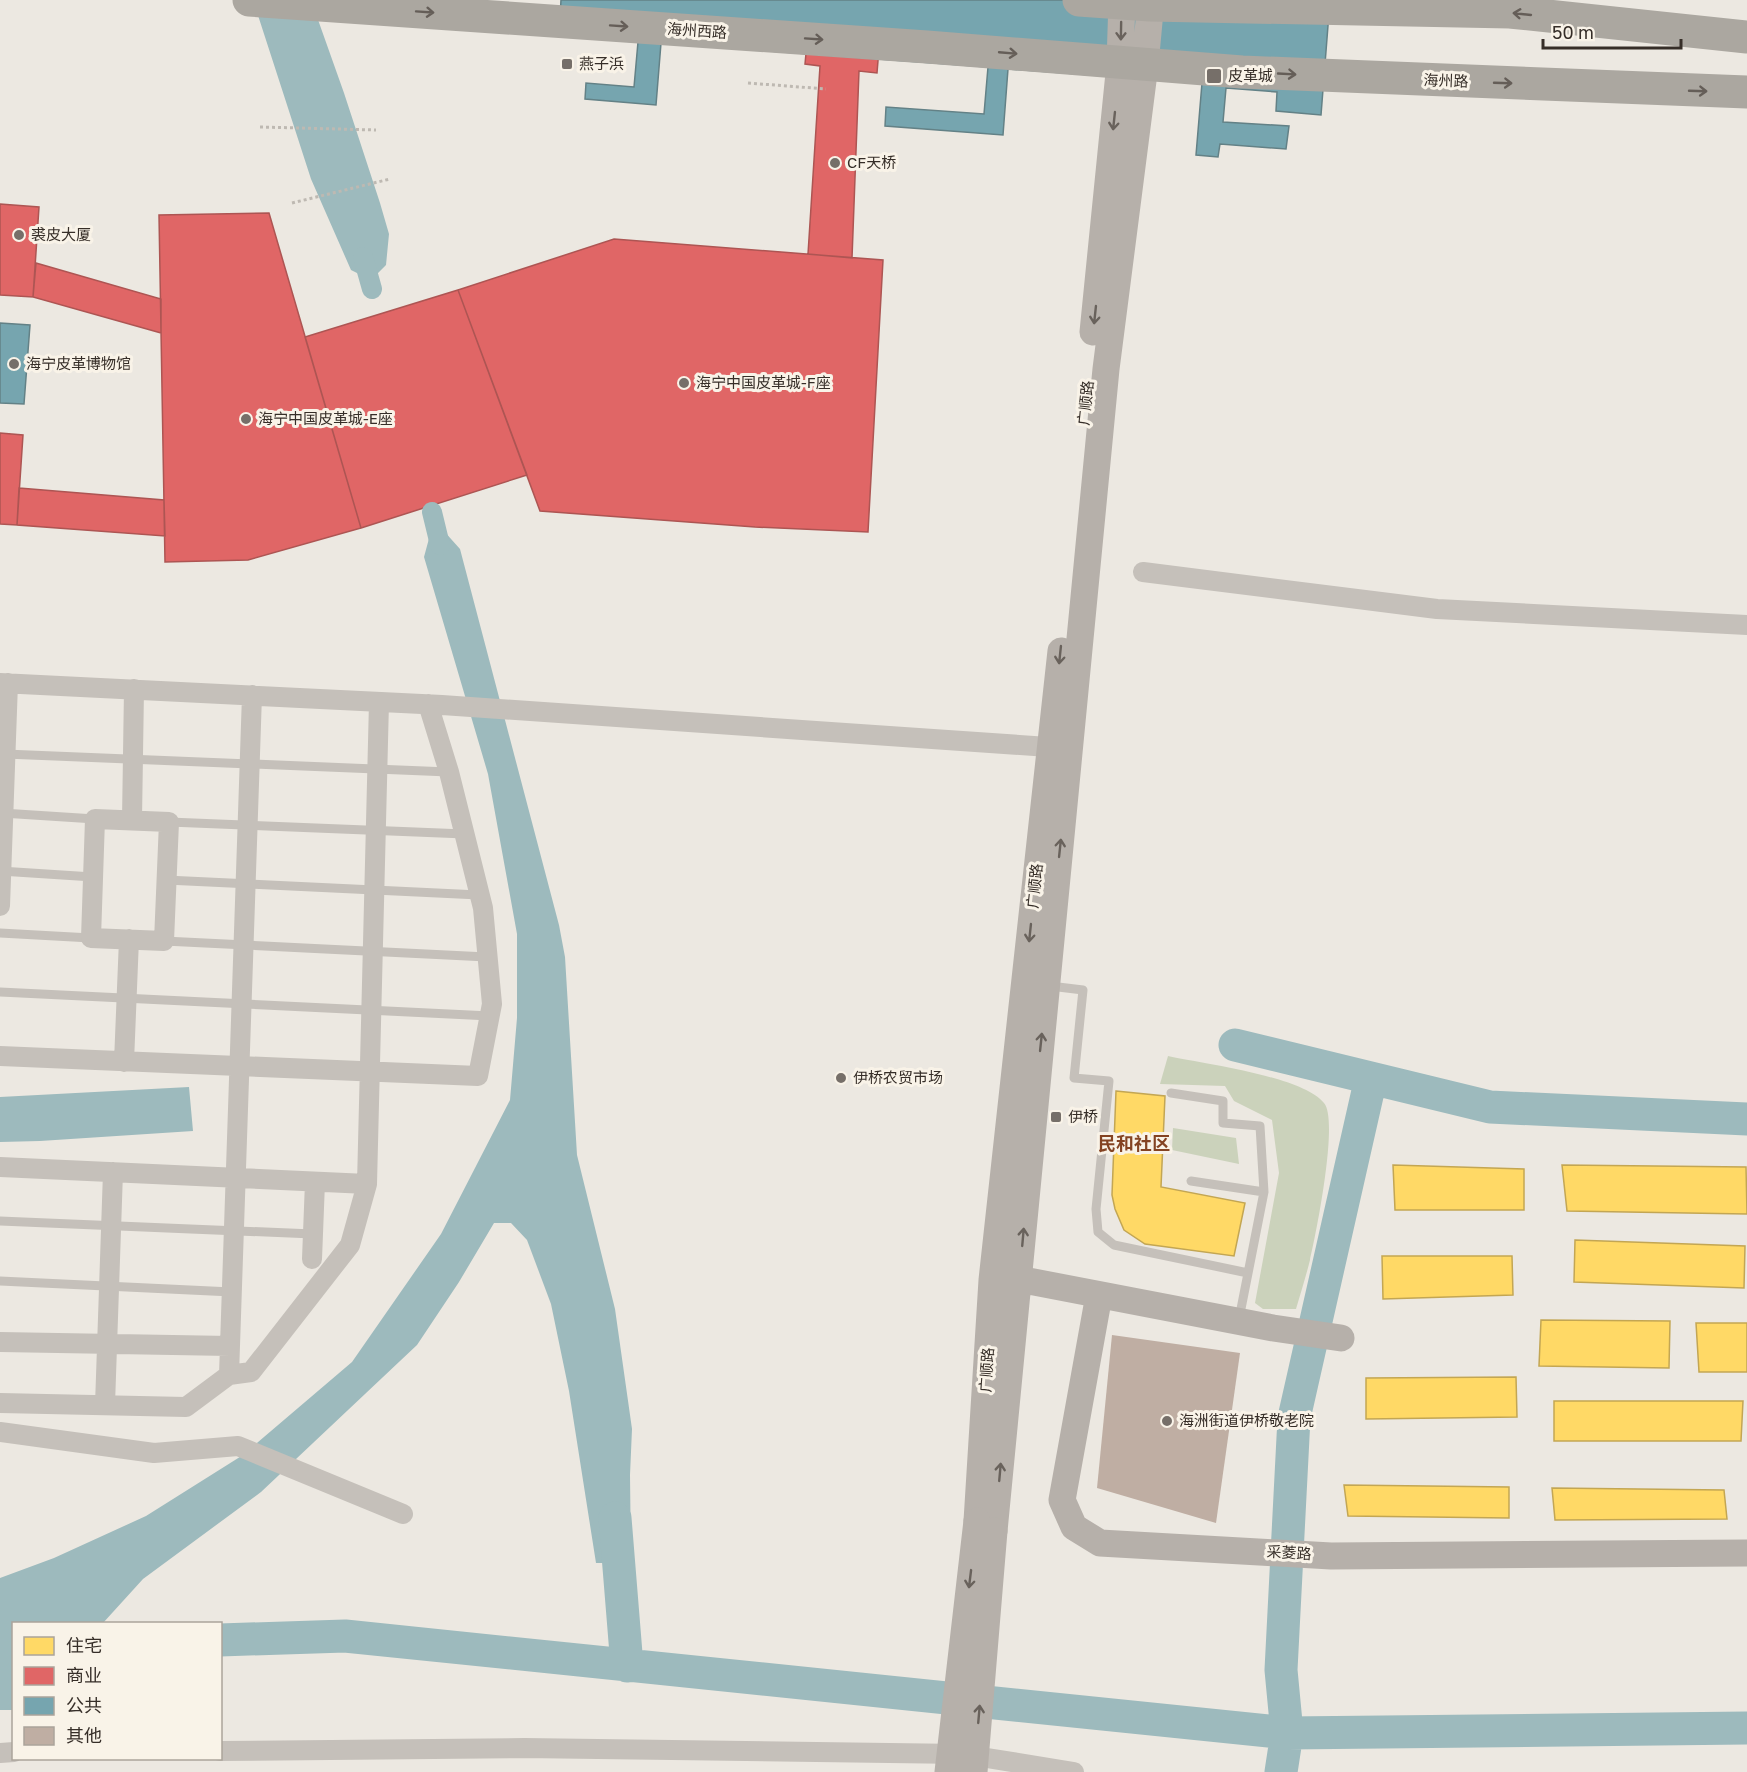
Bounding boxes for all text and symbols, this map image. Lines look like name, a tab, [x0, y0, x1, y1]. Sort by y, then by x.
one-way arrow	[414, 7, 434, 18]
one-way arrow	[1512, 8, 1532, 19]
scale bar	[1543, 12, 1681, 50]
street label: 海州西路	[667, 19, 728, 41]
one-way arrow	[609, 21, 629, 32]
one-way arrow	[1115, 21, 1126, 41]
text: 50 m	[1552, 21, 1594, 43]
one-way arrow	[803, 34, 823, 45]
one-way arrow	[998, 48, 1018, 59]
place label: 燕子浜	[579, 54, 624, 72]
marker: 燕子浜	[560, 57, 574, 71]
place label: 皮革城	[1228, 66, 1273, 84]
marker: 皮革城	[1205, 67, 1223, 85]
one-way arrow	[1277, 69, 1297, 80]
street label: 海州路	[1423, 70, 1469, 90]
one-way arrow	[1493, 78, 1513, 89]
one-way arrow	[1688, 85, 1708, 96]
one-way arrow	[1108, 110, 1119, 130]
place label: CF天桥	[847, 153, 896, 171]
marker: CF天桥	[828, 156, 842, 170]
place label: 裘皮大厦	[31, 225, 91, 243]
marker: 裘皮大厦	[12, 228, 26, 242]
one-way arrow	[1089, 305, 1100, 324]
place label: 海宁皮革博物馆	[26, 354, 131, 372]
marker: 海宁皮革博物馆	[7, 357, 21, 371]
place label: 海宁中国皮革城-F座	[696, 373, 831, 391]
marker: 海宁中国皮革城-F座	[677, 376, 691, 390]
street label: 广顺路	[1074, 380, 1096, 426]
place label: 海宁中国皮革城-E座	[258, 409, 393, 427]
marker: 海宁中国皮革城-E座	[239, 412, 253, 426]
one-way arrow	[1054, 645, 1065, 665]
one-way arrow	[1055, 839, 1066, 859]
street label: 广顺路	[1023, 863, 1045, 909]
one-way arrow	[1024, 922, 1035, 942]
one-way arrow	[1036, 1033, 1047, 1053]
place label: 伊桥农贸市场	[853, 1068, 943, 1086]
marker: 伊桥农贸市场	[834, 1071, 848, 1085]
place label: 伊桥	[1068, 1107, 1098, 1125]
marker: 伊桥	[1049, 1110, 1063, 1124]
district label: 民和社区	[1098, 1132, 1170, 1154]
one-way arrow	[1018, 1227, 1029, 1247]
street label: 广顺路	[975, 1347, 997, 1393]
place label: 海洲街道伊桥敬老院	[1179, 1411, 1314, 1429]
marker: 海洲街道伊桥敬老院	[1160, 1414, 1174, 1428]
one-way arrow	[995, 1463, 1006, 1483]
street label: 采菱路	[1266, 1542, 1312, 1562]
one-way arrow	[965, 1569, 976, 1589]
legend	[12, 1622, 222, 1760]
text: 住宅	[66, 1634, 102, 1656]
text: 商业	[66, 1664, 102, 1686]
text: 公共	[66, 1694, 102, 1716]
one-way arrow	[974, 1704, 985, 1724]
text: 其他	[66, 1724, 102, 1746]

